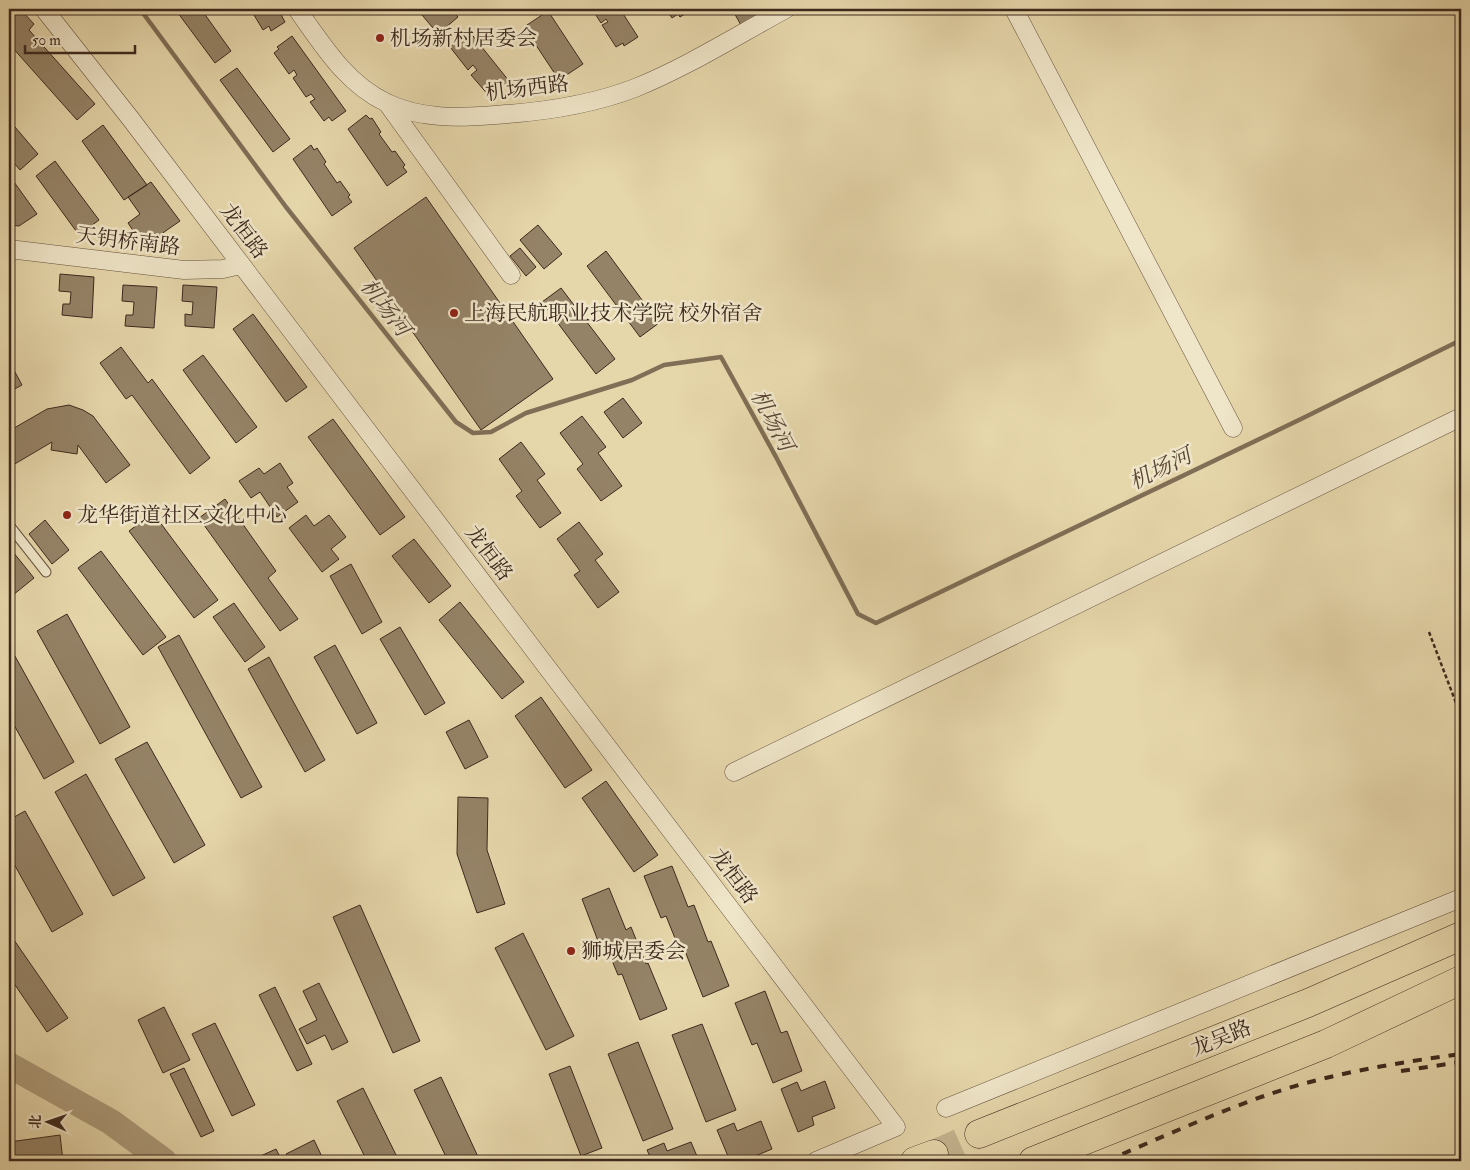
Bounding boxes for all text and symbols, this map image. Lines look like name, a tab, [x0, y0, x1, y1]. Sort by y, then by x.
scale bar	[25, 22, 135, 54]
place label: 机场新村居委会	[390, 25, 537, 52]
text: 50 m	[32, 31, 61, 50]
marker: 机场新村居委会	[374, 32, 386, 44]
street label: 机场西路	[484, 70, 570, 107]
street label: 龙恒路	[214, 198, 273, 265]
street label: 天钥桥南路	[74, 222, 182, 261]
water label: 机场河	[354, 273, 419, 345]
place label: 上海民航职业技术学院 校外宿舍	[464, 300, 762, 327]
marker: 上海民航职业技术学院 校外宿舍	[448, 307, 460, 319]
water label: 机场河	[744, 385, 802, 460]
water label: 机场河	[1125, 440, 1200, 496]
place label: 龙华街道社区文化中心	[77, 502, 287, 529]
marker: 龙华街道社区文化中心	[61, 509, 73, 521]
street label: 龙恒路	[459, 520, 518, 587]
street label: 龙恒路	[704, 843, 763, 910]
place label: 狮城居委会	[581, 938, 686, 965]
marker: 狮城居委会	[565, 945, 577, 957]
street label: 龙吴路	[1187, 1014, 1255, 1063]
north arrow	[22, 1098, 72, 1148]
text: 北	[27, 1114, 44, 1129]

